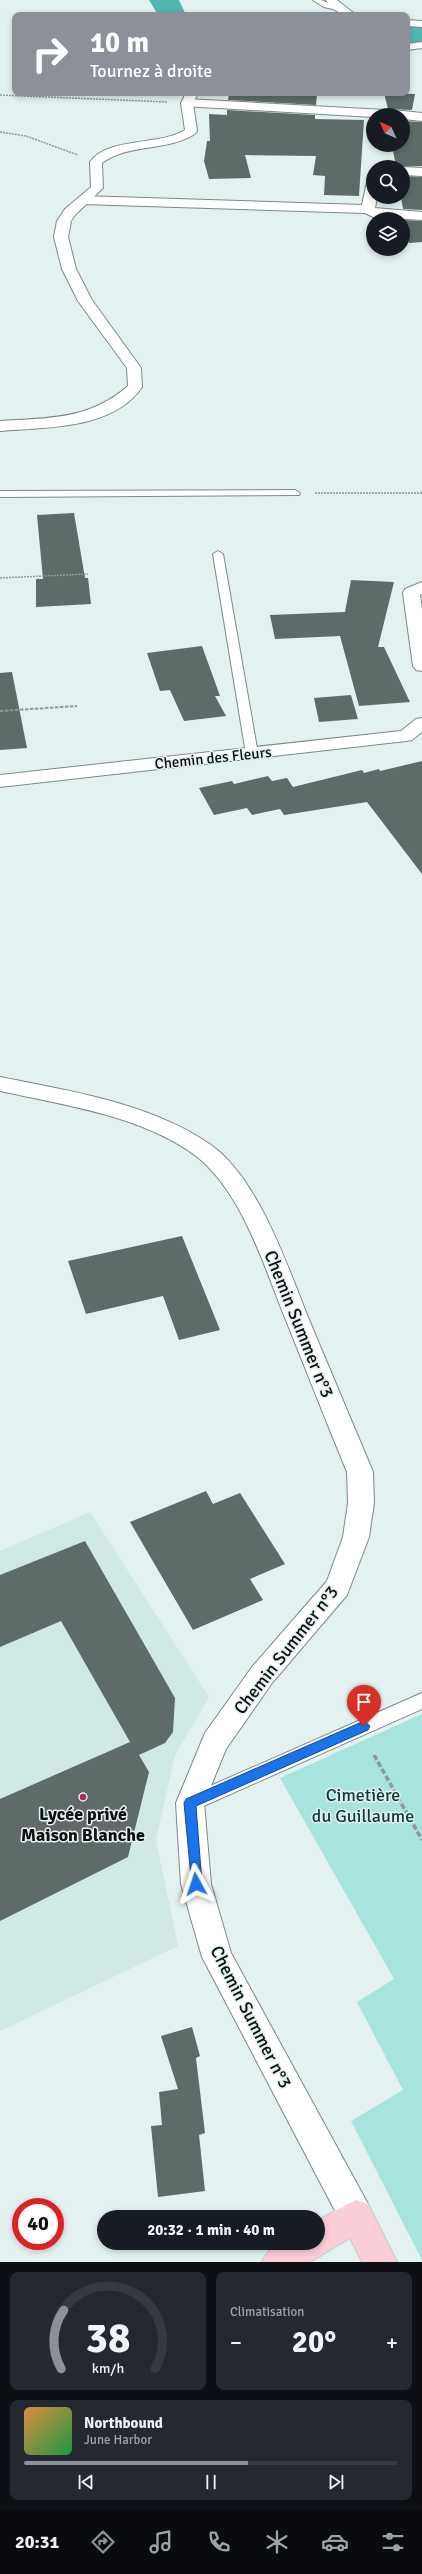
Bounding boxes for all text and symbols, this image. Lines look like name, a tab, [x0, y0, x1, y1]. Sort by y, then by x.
text: 10 m	[90, 26, 149, 60]
icon: right	[24, 28, 76, 80]
text: Tournez à droite	[90, 60, 212, 82]
north arrow	[366, 108, 410, 152]
map controls	[366, 108, 410, 256]
button: search	[366, 160, 410, 204]
button: layers	[366, 212, 410, 256]
street label: Chemin des Fleurs	[154, 743, 273, 773]
street label: Chemin Summer n°3	[259, 1247, 339, 1401]
street label: Chemin Summer n°3	[229, 1581, 343, 1719]
pin	[347, 1685, 381, 1726]
icon: arrive	[353, 1691, 375, 1713]
park label: Cimetière du Guillaume	[312, 1784, 414, 1827]
marker: Lycée privé Maison Blanche	[78, 1792, 88, 1802]
place label: Lycée privé Maison Blanche	[21, 1803, 145, 1846]
position arrow	[175, 1863, 217, 1905]
street label: Chemin Summer n°3	[206, 1942, 296, 2092]
speed limit sign: 40	[12, 2198, 64, 2250]
text: 20:32 · 1 min · 40 m	[147, 2221, 275, 2239]
text: Climatisation	[230, 2304, 304, 2320]
text: 38	[86, 2313, 130, 2364]
text: 20°	[292, 2324, 336, 2361]
text: −	[230, 2329, 242, 2356]
text: +	[386, 2329, 398, 2356]
text: km/h	[92, 2360, 124, 2377]
text: Northbound	[84, 2414, 163, 2432]
text: June Harbor	[84, 2432, 152, 2448]
icon: previous	[75, 2471, 97, 2493]
icon: pause	[200, 2471, 222, 2493]
icon: next	[325, 2471, 347, 2493]
icon: directions	[89, 2528, 117, 2556]
icon: music	[147, 2528, 175, 2556]
icon: phone	[205, 2528, 233, 2556]
icon: climate	[263, 2528, 291, 2556]
icon: car	[321, 2528, 349, 2556]
icon: filters	[379, 2528, 407, 2556]
text: 20:31	[15, 2531, 59, 2553]

